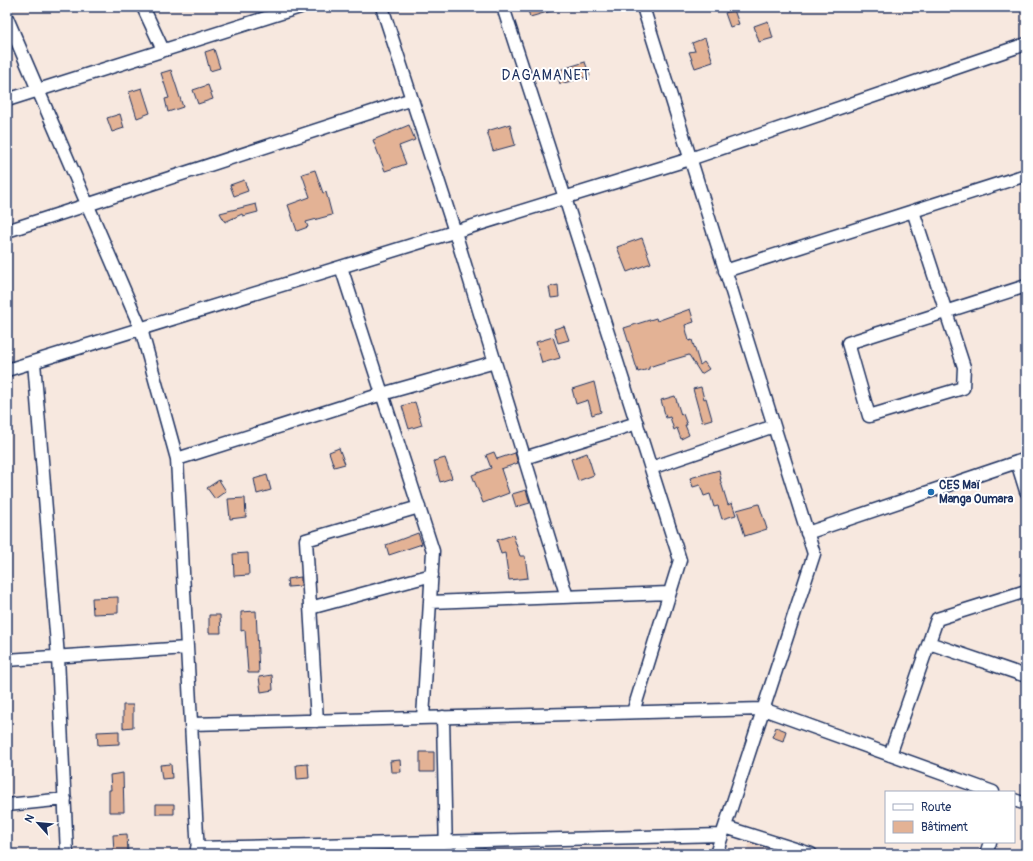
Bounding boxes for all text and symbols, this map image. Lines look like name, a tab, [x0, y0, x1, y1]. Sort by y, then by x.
district label: DAGAMANET	[502, 67, 590, 84]
place label: CES Maï Manga Oumara	[939, 478, 1014, 507]
marker: CES Maï Manga Oumara	[926, 487, 936, 497]
legend	[885, 791, 1015, 843]
text: Route	[921, 800, 951, 815]
north arrow	[18, 803, 58, 843]
text: N	[22, 812, 37, 825]
text: Bâtiment	[921, 820, 968, 835]

